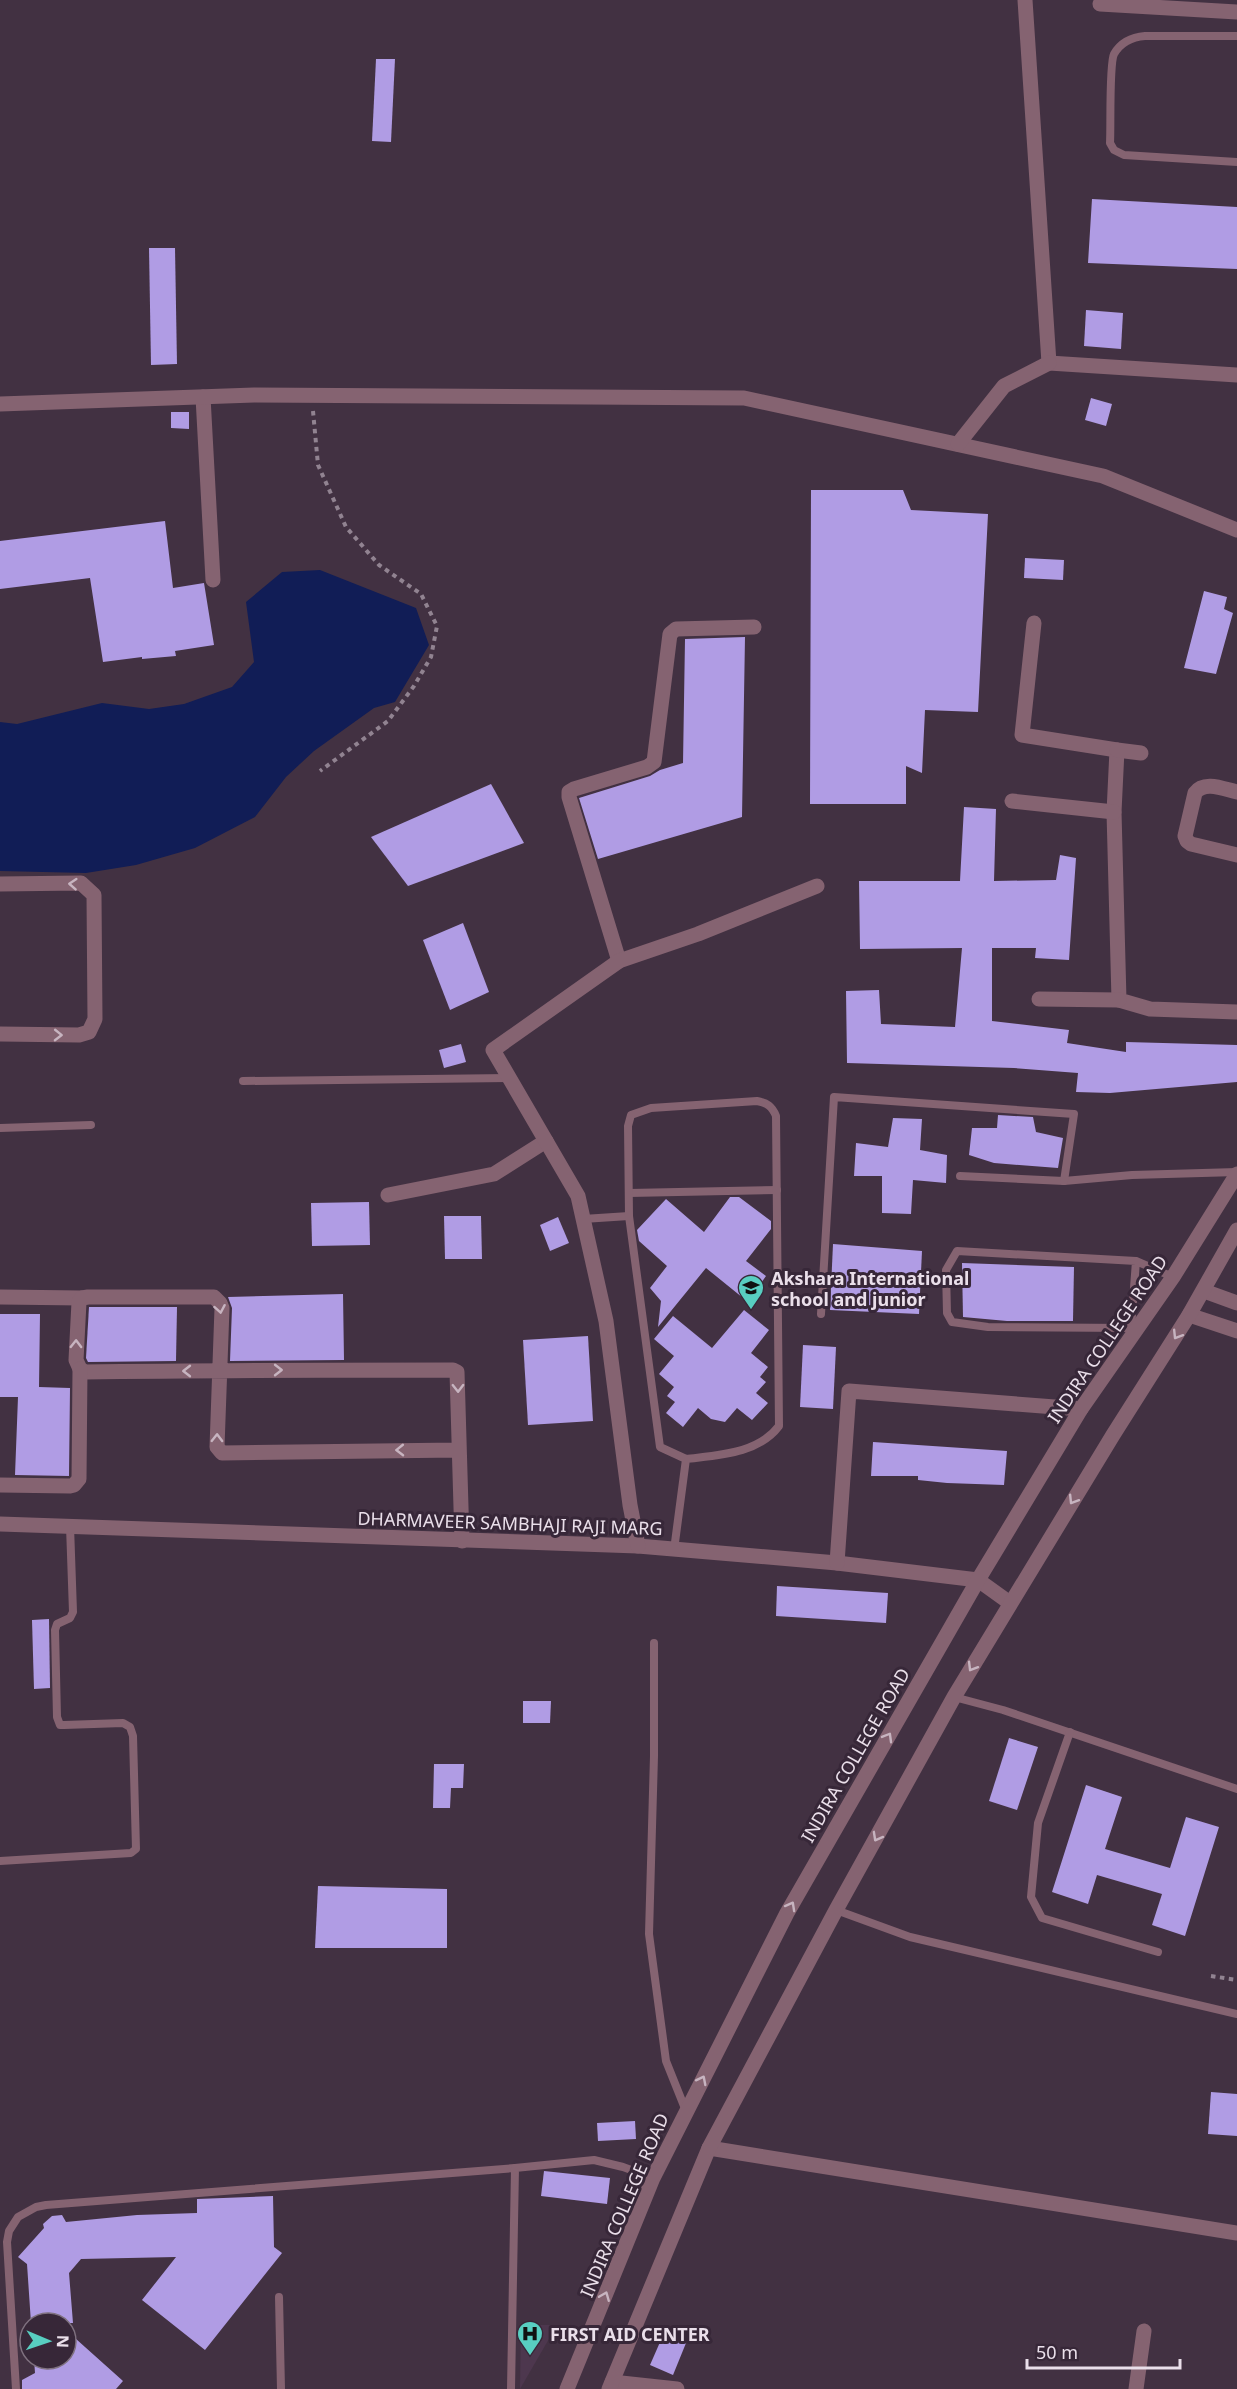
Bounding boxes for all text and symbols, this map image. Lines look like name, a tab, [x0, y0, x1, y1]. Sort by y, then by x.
one-way arrow	[68, 877, 77, 890]
one-way arrow	[54, 1029, 63, 1041]
street label: INDIRA COLLEGE ROAD	[1042, 1250, 1172, 1428]
place label: Akshara International school and junior	[771, 1266, 969, 1311]
school or university icon: Akshara International school and junior	[736, 1273, 766, 1311]
one-way arrow	[213, 1305, 225, 1314]
one-way arrow	[1172, 1329, 1184, 1339]
one-way arrow	[70, 1340, 82, 1349]
one-way arrow	[182, 1364, 191, 1377]
one-way arrow	[274, 1364, 283, 1376]
one-way arrow	[451, 1384, 464, 1393]
one-way arrow	[211, 1433, 224, 1442]
one-way arrow	[395, 1444, 404, 1457]
one-way arrow	[1069, 1494, 1081, 1504]
street label: DHARMAVEER SAMBHAJI RAJI MARG	[357, 1506, 663, 1540]
one-way arrow	[968, 1661, 979, 1671]
street label: INDIRA COLLEGE ROAD	[795, 1663, 915, 1847]
one-way arrow	[881, 1733, 892, 1743]
one-way arrow	[873, 1831, 884, 1841]
one-way arrow	[784, 1902, 796, 1913]
one-way arrow	[695, 2075, 706, 2086]
street label: INDIRA COLLEGE ROAD	[574, 2109, 674, 2301]
one-way arrow	[598, 2291, 610, 2302]
north arrow	[18, 2311, 78, 2371]
hospital icon: FIRST AID CENTER	[515, 2319, 545, 2357]
place label: FIRST AID CENTER	[550, 2322, 710, 2346]
scale bar	[1027, 2332, 1180, 2370]
text: N	[52, 2335, 74, 2348]
text: 50 m	[1036, 2340, 1078, 2364]

